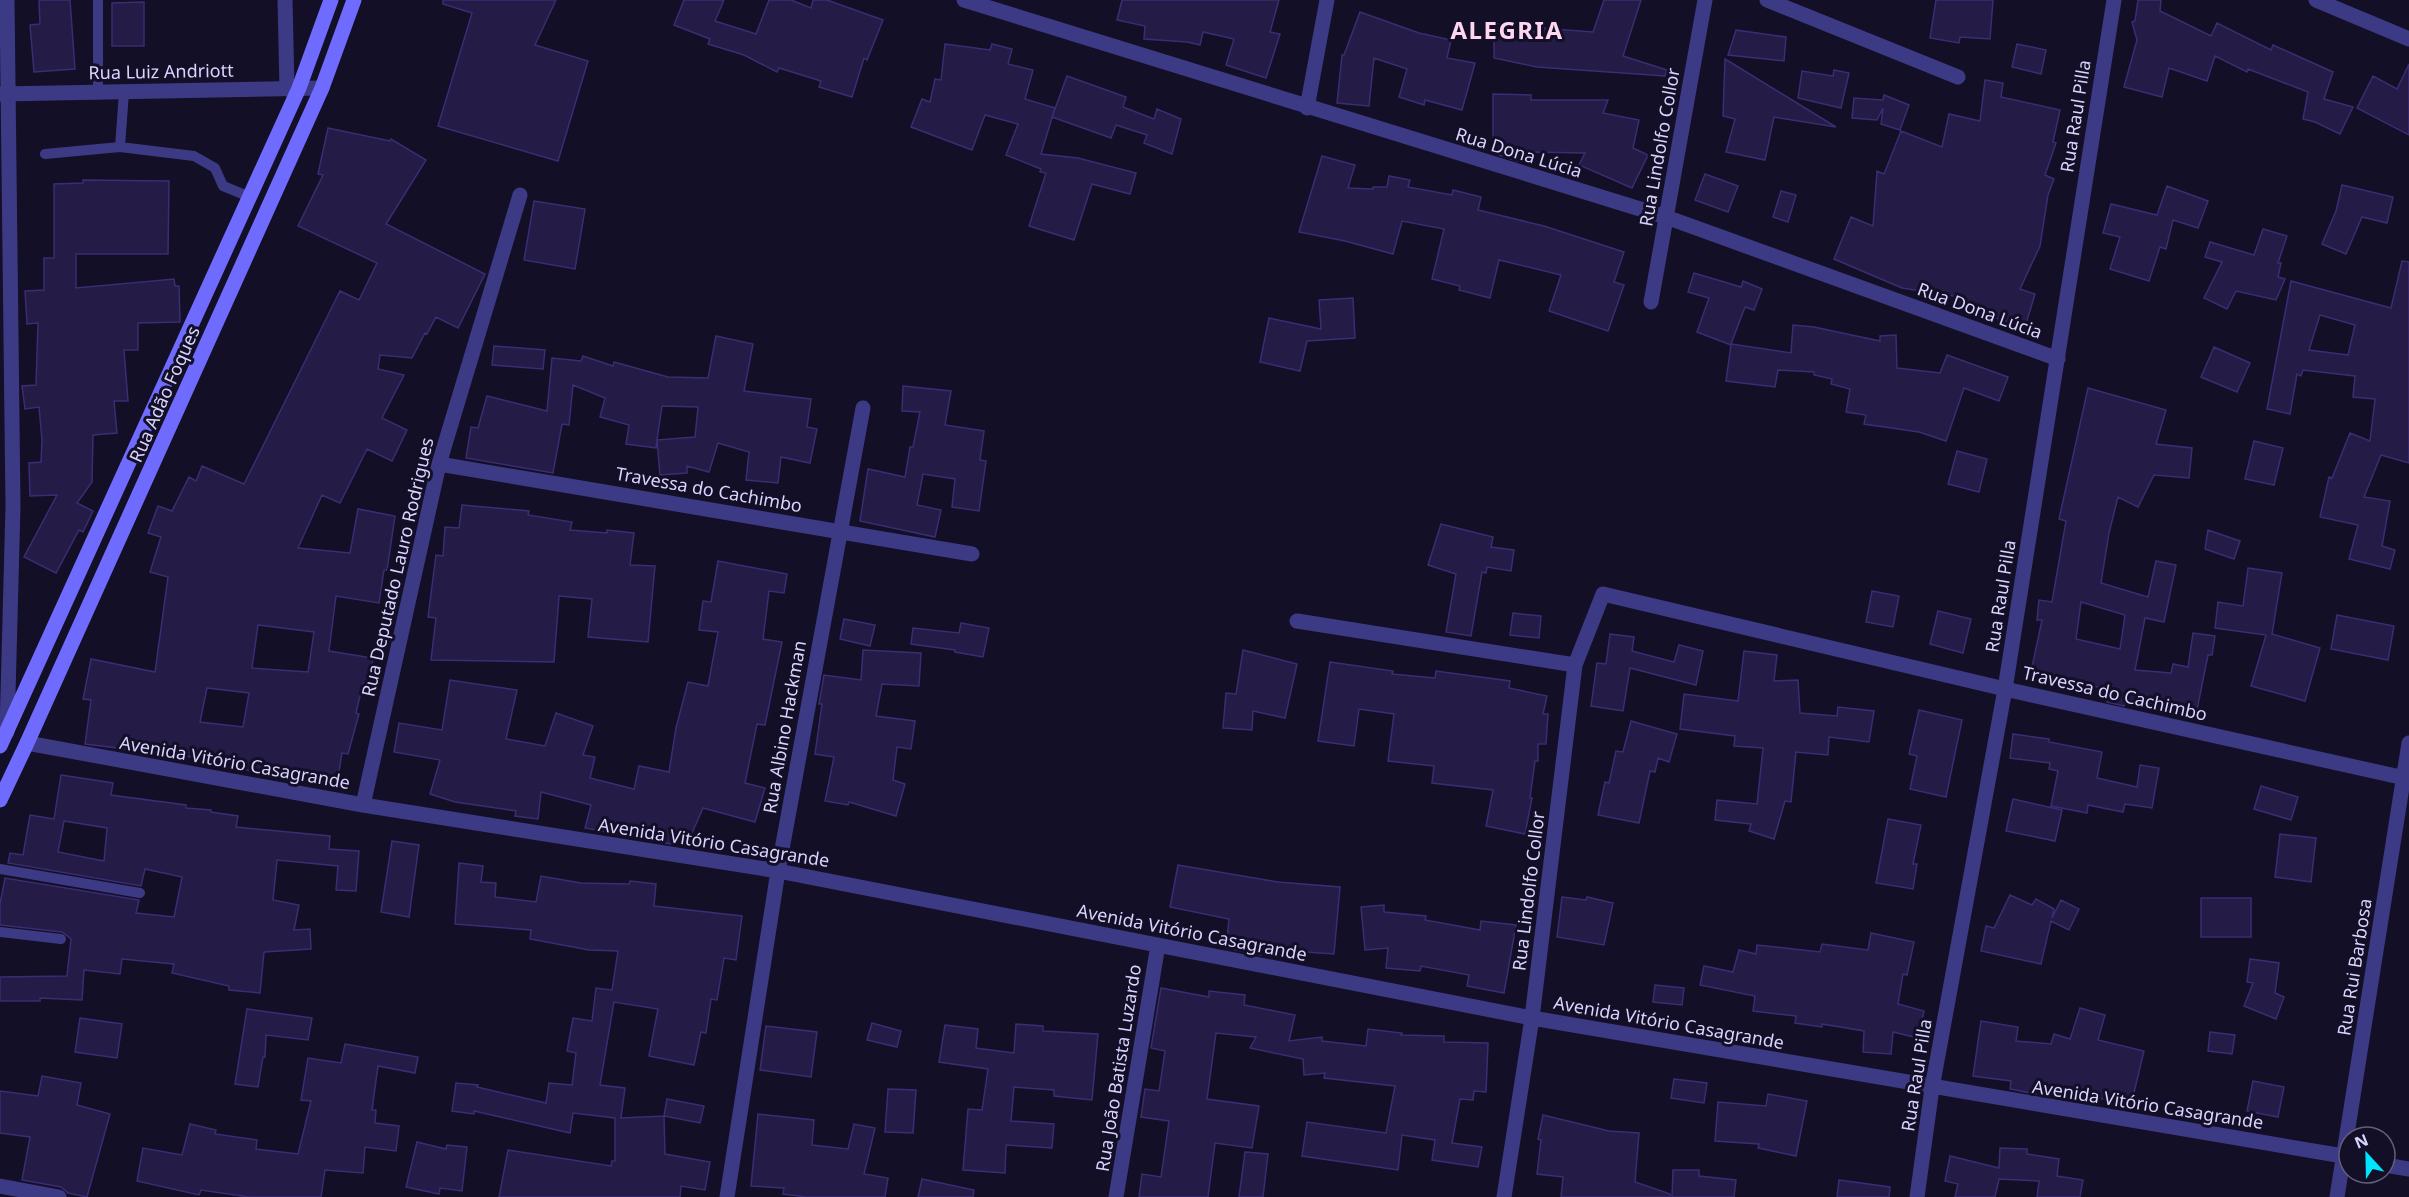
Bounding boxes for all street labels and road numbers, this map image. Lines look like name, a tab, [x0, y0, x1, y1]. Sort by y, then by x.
street label: Rua Luiz Andriott	[88, 58, 234, 84]
street label: Rua Raul Pilla	[2054, 58, 2096, 174]
street label: Rua Lindolfo Collor	[1633, 65, 1685, 228]
street label: Rua Dona Lúcia	[1453, 121, 1585, 183]
street label: Rua Dona Lúcia	[1914, 276, 2046, 344]
street label: Rua Adão Foques	[123, 322, 205, 466]
street label: Rua Deputado Lauro Rodrigues	[355, 435, 439, 699]
street label: Travessa do Cachimbo	[614, 461, 804, 517]
street label: Rua Raul Pilla	[1979, 538, 2021, 654]
street label: Rua Albino Hackman	[757, 639, 811, 815]
street label: Travessa do Cachimbo	[2020, 660, 2210, 726]
street label: Avenida Vitório Casagrande	[118, 730, 352, 794]
street label: Rua Lindolfo Collor	[1506, 809, 1550, 972]
street label: Avenida Vitório Casagrande	[597, 812, 831, 872]
street label: Rua Rui Barbosa	[2331, 897, 2377, 1037]
street label: Avenida Vitório Casagrande	[1075, 898, 1309, 966]
street label: Rua João Batista Luzardo	[1090, 963, 1146, 1173]
street label: Avenida Vitório Casagrande	[1552, 990, 1786, 1054]
street label: Rua Raul Pilla	[1895, 1017, 1937, 1133]
street label: Avenida Vitório Casagrande	[2031, 1074, 2265, 1134]

